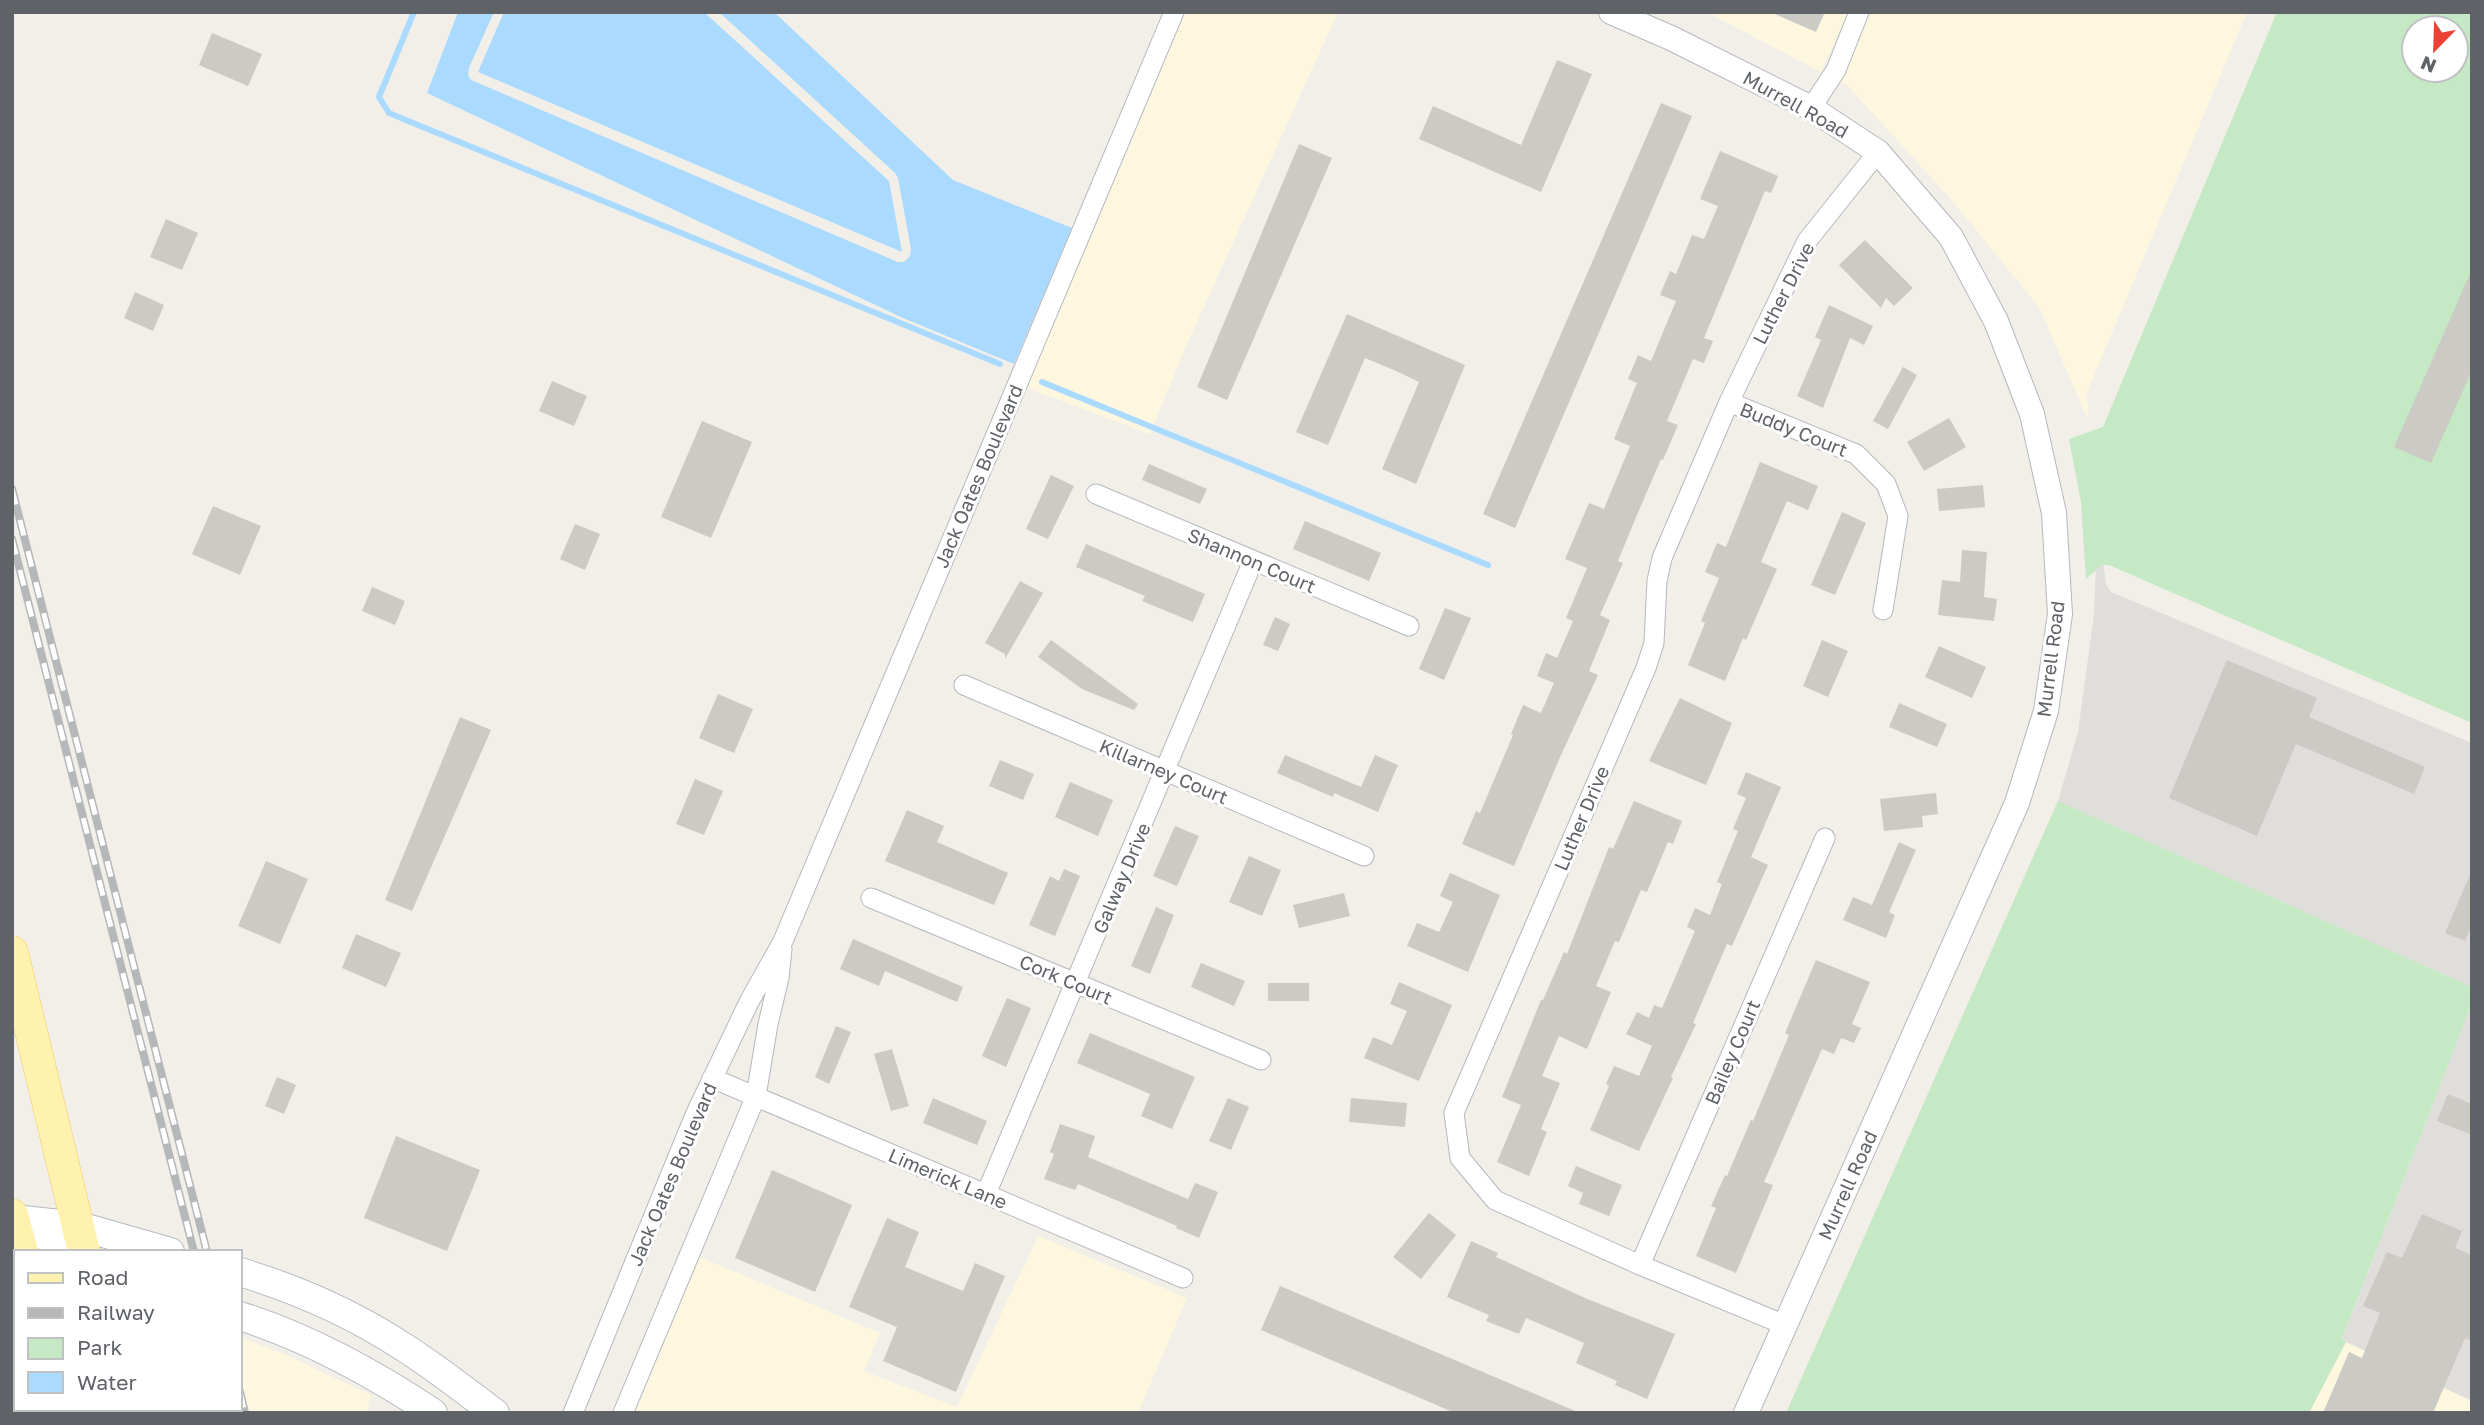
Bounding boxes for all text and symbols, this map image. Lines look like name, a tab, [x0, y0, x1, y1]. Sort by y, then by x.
north arrow	[2400, 14, 2470, 84]
text: N	[2417, 52, 2439, 79]
street label: Murrell Road	[1739, 66, 1853, 142]
street label: Luther Drive	[1747, 238, 1819, 348]
street label: Jack Oates Boulevard	[929, 381, 1027, 571]
street label: Buddy Court	[1737, 397, 1851, 461]
street label: Shannon Court	[1184, 523, 1320, 597]
street label: Murrell Road	[2031, 600, 2069, 718]
street label: Killarney Court	[1096, 734, 1232, 808]
street label: Luther Drive	[1549, 762, 1613, 874]
street label: Galway Drive	[1087, 819, 1155, 937]
street label: Cork Court	[1016, 949, 1116, 1009]
street label: Bailey Court	[1700, 996, 1764, 1108]
street label: Jack Oates Boulevard	[623, 1079, 721, 1269]
street label: Murrell Road	[1813, 1127, 1881, 1243]
street label: Limerick Lane	[885, 1143, 1011, 1213]
legend	[14, 1250, 242, 1411]
text: Road	[77, 1264, 128, 1290]
text: Railway	[77, 1299, 155, 1325]
text: Park	[77, 1334, 123, 1360]
text: Water	[77, 1369, 137, 1395]

